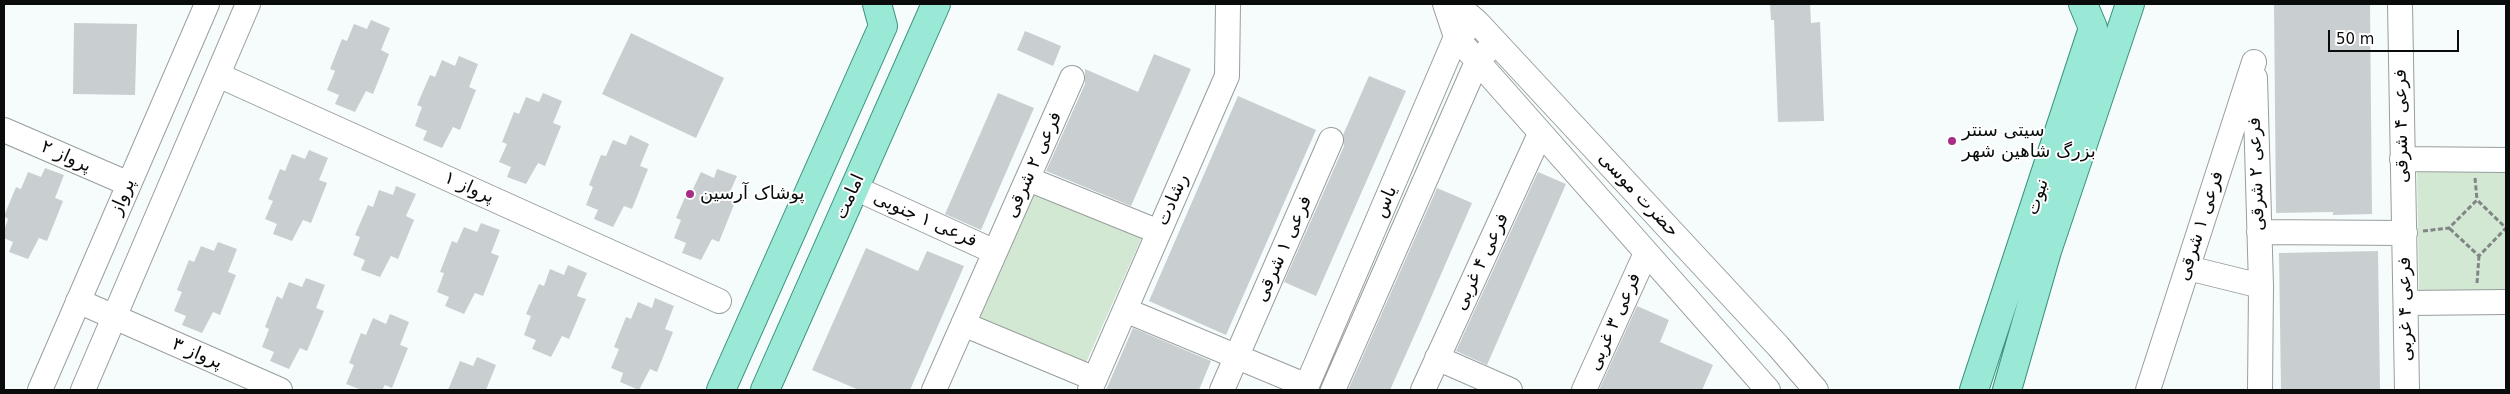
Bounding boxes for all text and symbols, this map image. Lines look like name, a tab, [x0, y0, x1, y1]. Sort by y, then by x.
scale bar	[2330, 20, 2461, 52]
text: 50 m	[2336, 30, 2374, 48]
street label: فرعی ۴ شرقی	[2390, 69, 2414, 183]
street label: فرعی ۲ شرقی	[1001, 109, 1067, 221]
street label: فرعی ۲ شرقی	[2244, 117, 2270, 231]
place label: سیتی سنتر بزرگ شاهین شهر	[1962, 120, 2096, 162]
marker: سیتی سنتر بزرگ شاهین شهر	[1946, 135, 1958, 147]
street label: پرواز ۲	[38, 136, 94, 178]
street label: حضرت موسی	[1593, 148, 1683, 242]
street label: پرواز ۱	[441, 167, 497, 209]
street label: فرعی ۱ شرقی	[2173, 168, 2229, 284]
street label: امامت	[830, 171, 870, 223]
street label: رشادت	[1152, 171, 1194, 229]
street label: پرواز	[106, 176, 140, 218]
street label: نبوت	[2022, 176, 2054, 218]
place label: پوشاک آرسین	[700, 183, 805, 205]
street label: یاس	[1370, 183, 1402, 221]
marker: پوشاک آرسین	[684, 188, 696, 200]
street label: فرعی ۱ جنوبی	[870, 188, 980, 252]
street label: فرعی ۱ شرقی	[1251, 193, 1317, 305]
street label: فرعی ۴ غربی	[1450, 210, 1514, 314]
street label: فرعی ۴ غربی	[2394, 256, 2418, 362]
street label: فرعی ۳ غربی	[1584, 270, 1646, 374]
street label: پرواز ۳	[169, 334, 225, 374]

